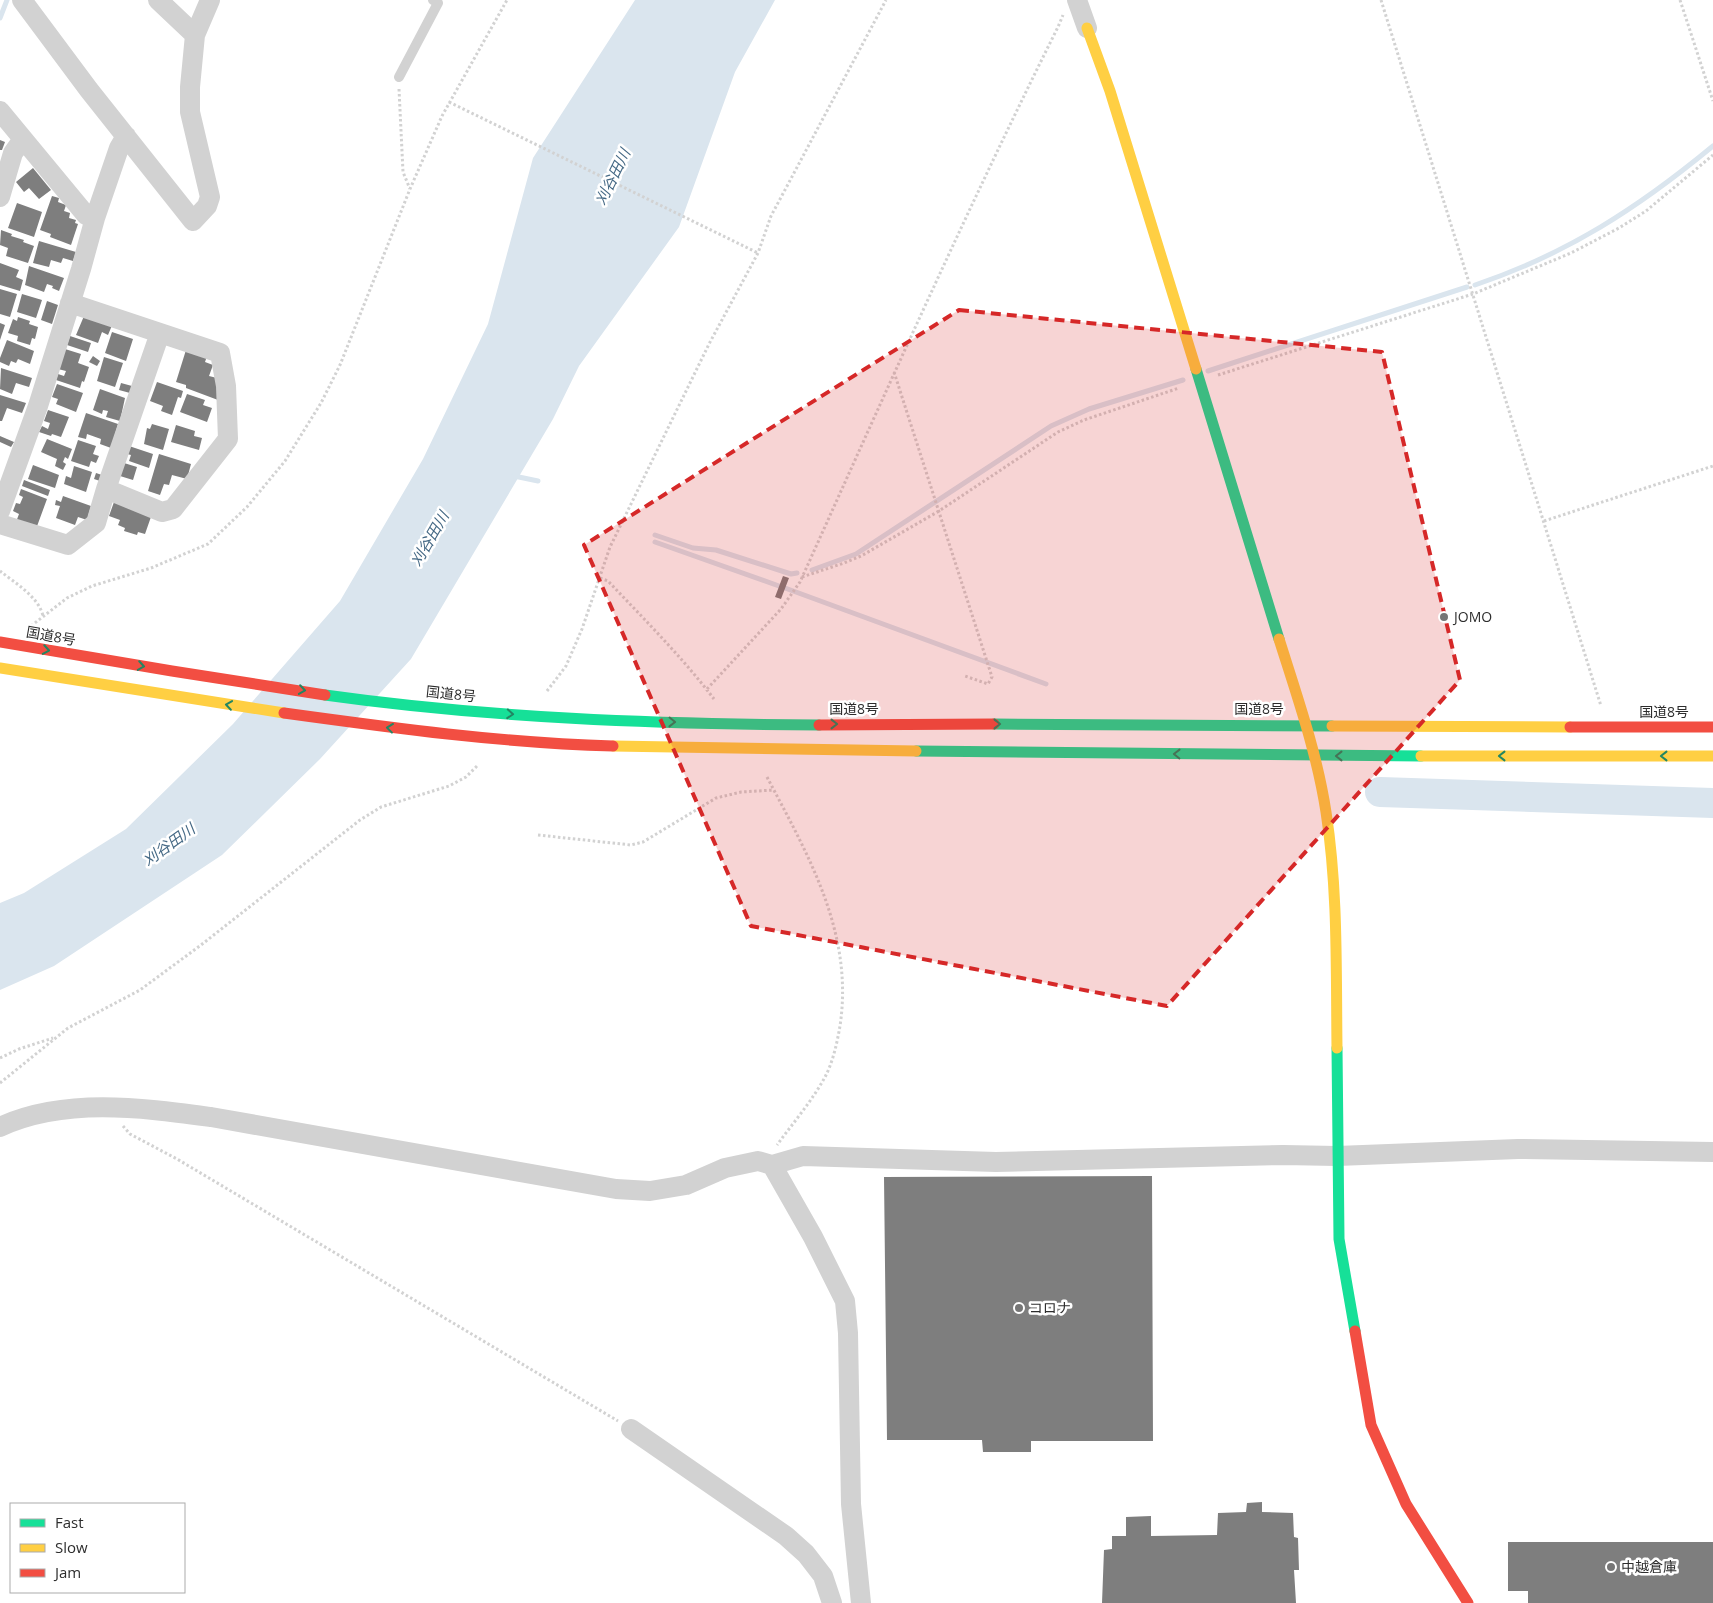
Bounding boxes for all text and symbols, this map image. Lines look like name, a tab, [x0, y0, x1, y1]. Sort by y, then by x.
water label: 刈谷田川	[590, 143, 635, 208]
water label: 刈谷田川	[405, 506, 454, 569]
place label: JOMO	[1452, 607, 1492, 626]
marker: JOMO	[1438, 611, 1450, 623]
street label: 国道8号	[25, 622, 77, 649]
one-way arrow	[42, 645, 51, 655]
one-way arrow	[137, 660, 145, 671]
street label: 国道8号	[425, 681, 477, 706]
one-way arrow	[297, 685, 306, 695]
street label: 国道8号	[829, 699, 879, 718]
street label: 国道8号	[1234, 699, 1284, 718]
one-way arrow	[225, 701, 234, 711]
street label: 国道8号	[1639, 702, 1689, 721]
one-way arrow	[506, 709, 514, 720]
one-way arrow	[668, 717, 676, 727]
one-way arrow	[831, 719, 839, 729]
one-way arrow	[994, 719, 1001, 729]
one-way arrow	[386, 723, 394, 734]
one-way arrow	[1173, 749, 1180, 759]
one-way arrow	[1335, 751, 1343, 761]
one-way arrow	[1498, 751, 1506, 761]
one-way arrow	[1660, 751, 1668, 761]
water label: 刈谷田川	[138, 817, 200, 870]
place label: コロナ	[1029, 1298, 1071, 1317]
marker: コロナ	[1013, 1302, 1025, 1314]
legend	[10, 1503, 185, 1593]
text: Fast	[55, 1512, 84, 1532]
text: Slow	[55, 1537, 88, 1557]
place label: 中越倉庫	[1621, 1557, 1677, 1576]
marker: 中越倉庫	[1605, 1561, 1617, 1573]
text: Jam	[53, 1562, 81, 1582]

